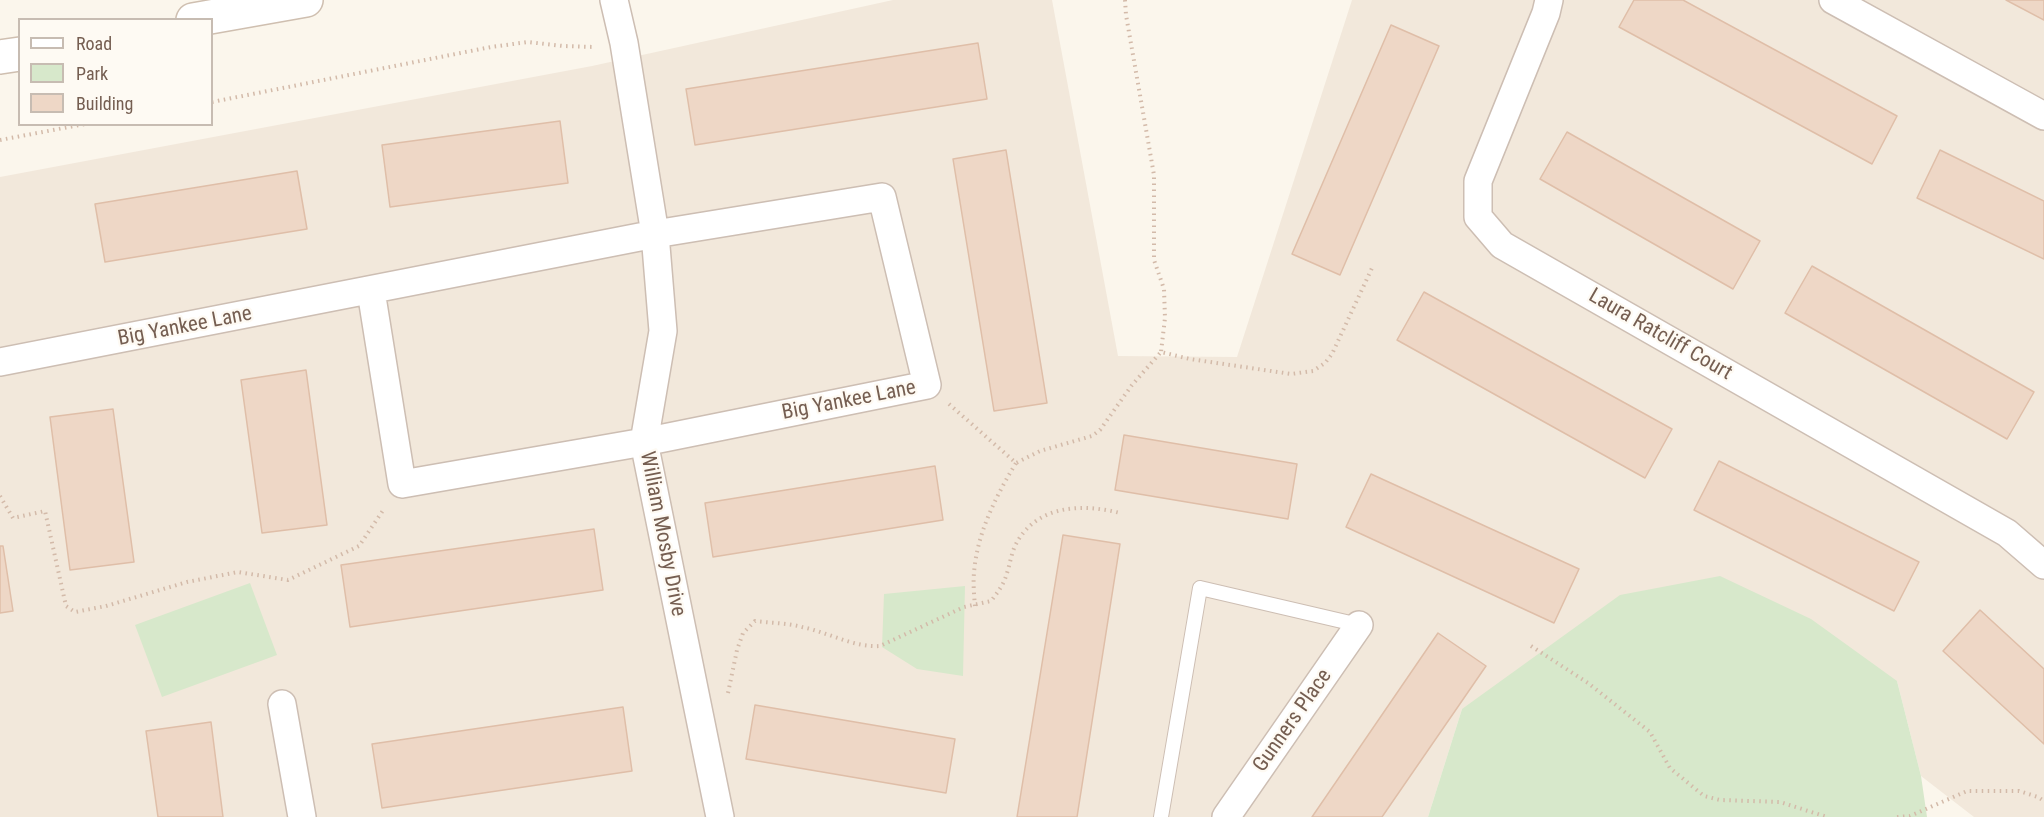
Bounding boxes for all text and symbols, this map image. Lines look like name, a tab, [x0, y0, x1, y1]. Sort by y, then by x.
legend	[18, 18, 213, 126]
text: Road	[76, 33, 112, 54]
text: Park	[76, 63, 108, 84]
text: Building	[76, 93, 133, 114]
street label: Laura Ratcliff Court	[1584, 284, 1736, 386]
street label: Big Yankee Lane	[116, 302, 254, 352]
street label: Big Yankee Lane	[780, 376, 918, 426]
street label: William Mosby Drive	[634, 449, 690, 619]
street label: Gunners Place	[1248, 665, 1338, 777]

